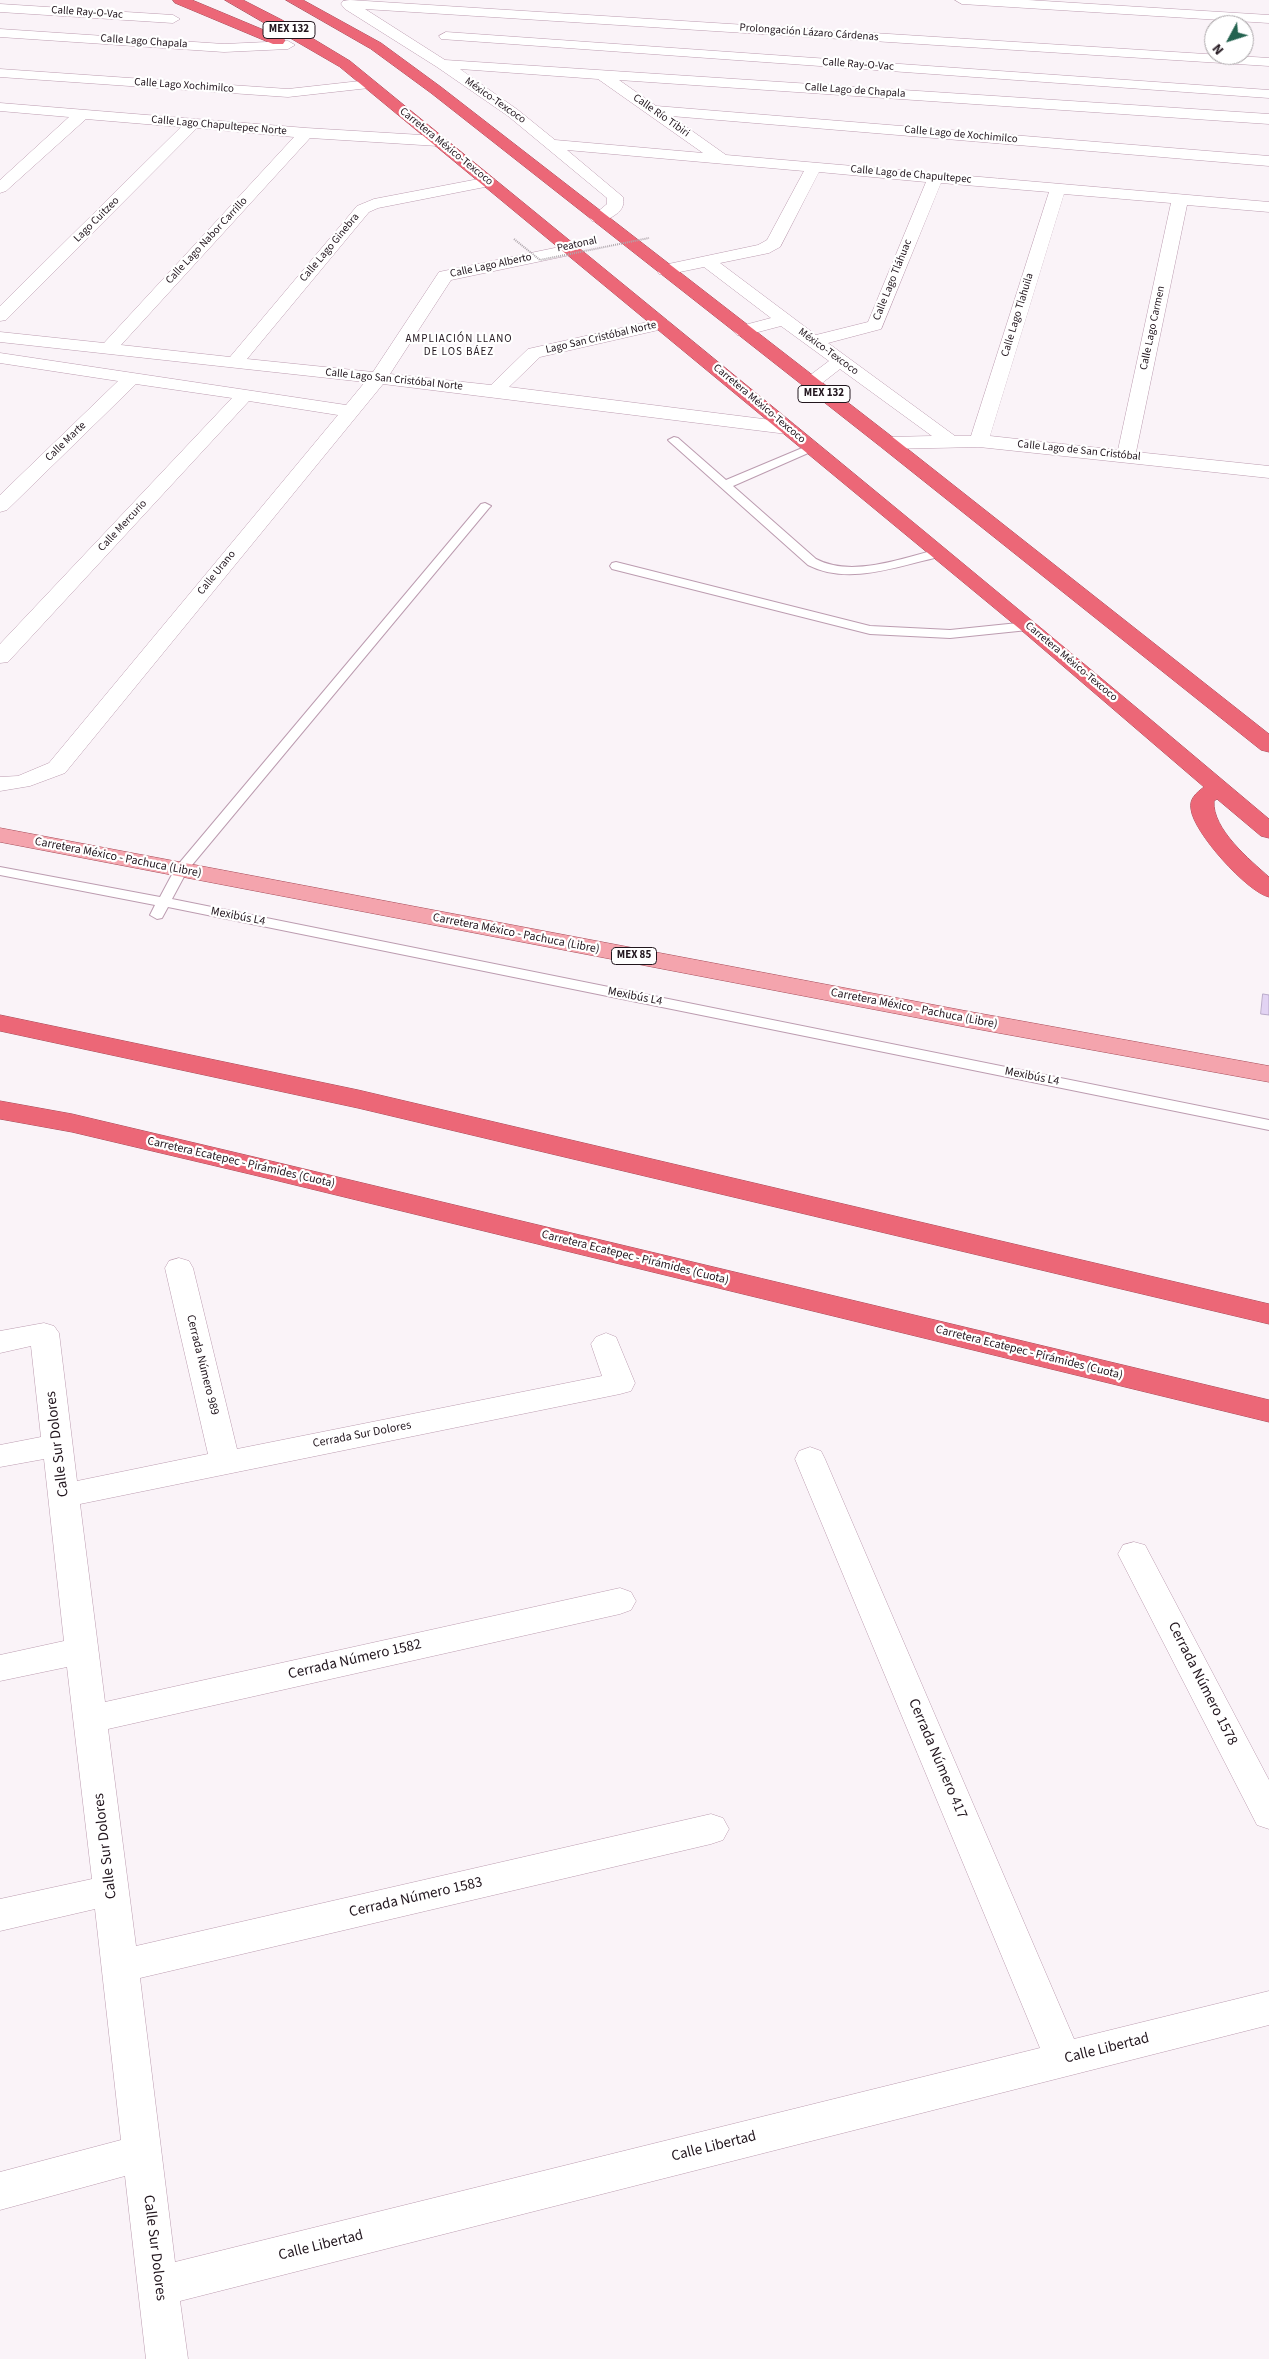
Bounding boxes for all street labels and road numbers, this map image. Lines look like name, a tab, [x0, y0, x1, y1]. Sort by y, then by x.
street label: Calle Ray-O-Vac	[51, 4, 123, 22]
road number: MEX 132	[263, 22, 315, 38]
street label: Prolongación Lázaro Cárdenas	[739, 22, 879, 44]
street label: Calle Lago Chapala	[100, 32, 188, 52]
street label: Calle Ray-O-Vac	[822, 56, 894, 74]
street label: México-Texcoco	[462, 75, 528, 127]
street label: Calle Lago Xochimilco	[134, 76, 234, 96]
street label: Calle Lago de Chapala	[804, 81, 906, 101]
street label: Calle Río Tibiri	[630, 92, 692, 140]
street label: Carretera México-Texcoco	[397, 105, 495, 189]
street label: Calle Lago Chapultepec Norte	[151, 114, 287, 138]
street label: Calle Lago de Xochimilco	[904, 123, 1018, 147]
street label: Calle Lago de Chapultepec	[850, 163, 972, 187]
street label: Lago Cuitzeo	[71, 194, 123, 246]
street label: Calle Lago Nabor Carrillo	[163, 195, 251, 287]
street label: Calle Lago Ginebra	[297, 211, 363, 285]
street label: Peatonal	[556, 234, 598, 256]
street label: Calle Lago Tláhuac	[871, 238, 915, 322]
street label: Calle Lago Alberto	[449, 251, 533, 281]
street label: Calle Lago Tlahuila	[999, 272, 1037, 358]
street label: Calle Lago Carmen	[1138, 285, 1168, 371]
street label: Lago San Cristóbal Norte	[544, 319, 658, 357]
street label: México-Texcoco	[795, 326, 861, 378]
street label: Carretera México-Texcoco	[710, 362, 808, 446]
street label: Calle Lago San Cristóbal Norte	[325, 366, 463, 394]
road number: MEX 132	[798, 386, 850, 402]
street label: Calle Marte	[43, 419, 89, 465]
street label: Calle Lago de San Cristóbal	[1017, 438, 1141, 464]
street label: Calle Mercurio	[96, 497, 150, 555]
street label: Calle Urano	[195, 548, 239, 598]
street label: Carretera México-Texcoco	[1022, 620, 1120, 704]
street label: Carretera México - Pachuca (Libre)	[33, 835, 203, 881]
street label: Mexibús L4	[209, 905, 267, 929]
street label: Carretera México - Pachuca (Libre)	[431, 911, 601, 957]
road number: MEX 85	[612, 948, 656, 964]
street label: Mexibús L4	[606, 985, 664, 1009]
street label: Carretera México - Pachuca (Libre)	[829, 986, 999, 1032]
street label: Mexibús L4	[1003, 1065, 1061, 1089]
street label: Carretera Ecatepec - Pirámides (Cuota)	[146, 1134, 336, 1192]
street label: Carretera Ecatepec - Pirámides (Cuota)	[540, 1228, 730, 1288]
street label: Cerrada Número 989	[183, 1313, 221, 1417]
street label: Carretera Ecatepec - Pirámides (Cuota)	[934, 1323, 1124, 1383]
street label: Calle Sur Dolores	[43, 1390, 73, 1498]
street label: Cerrada Sur Dolores	[312, 1418, 412, 1452]
street label: Cerrada Número 1578	[1163, 1619, 1241, 1749]
street label: Cerrada Número 1582	[287, 1636, 423, 1684]
street label: Cerrada Número 417	[904, 1696, 970, 1822]
street label: Calle Sur Dolores	[91, 1792, 121, 1900]
street label: Cerrada Número 1583	[348, 1874, 484, 1922]
street label: Calle Libertad	[1063, 2030, 1151, 2068]
street label: Calle Libertad	[670, 2128, 758, 2166]
street label: Calle Sur Dolores	[139, 2194, 169, 2302]
street label: Calle Libertad	[277, 2227, 365, 2265]

